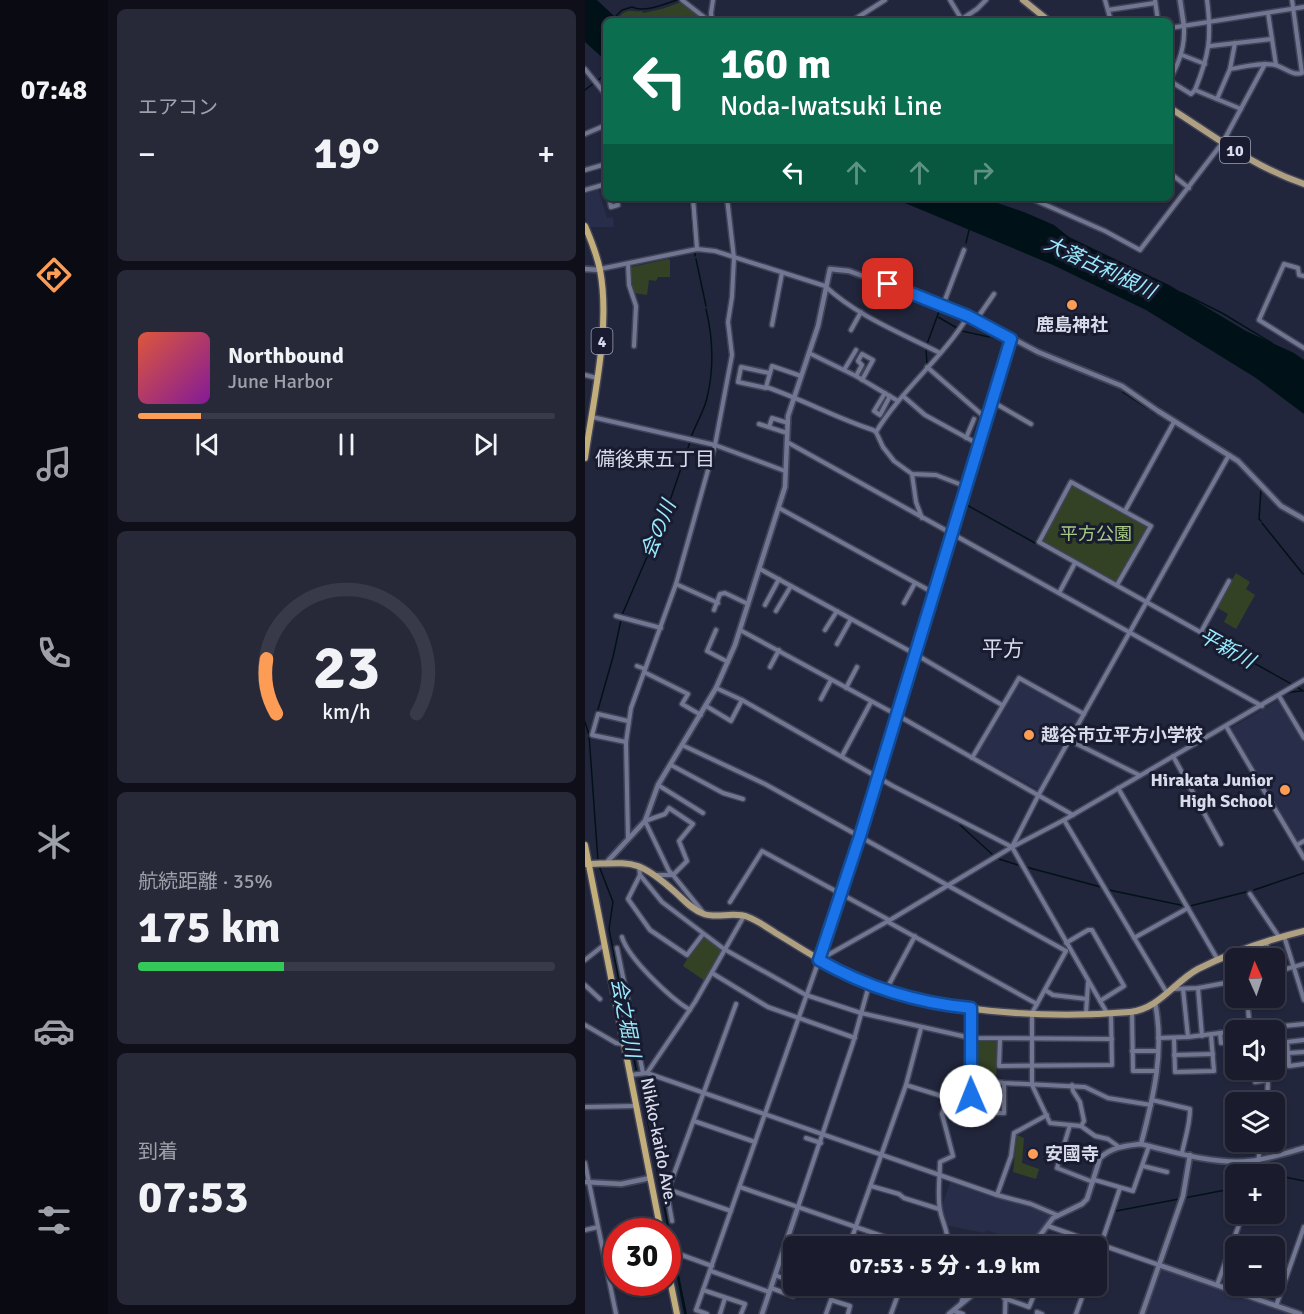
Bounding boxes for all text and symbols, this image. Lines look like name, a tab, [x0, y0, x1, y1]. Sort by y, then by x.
text: 160 m	[720, 39, 831, 90]
icon: left	[621, 42, 699, 120]
text: 07:48	[21, 74, 87, 107]
text: Noda-Iwatsuki Line	[720, 90, 942, 123]
text: エアコン	[138, 95, 218, 120]
text: 19°	[313, 126, 380, 181]
text: −	[138, 134, 156, 175]
text: +	[537, 134, 555, 175]
road number: 10	[1220, 137, 1250, 163]
icon: left	[777, 156, 810, 189]
icon: ahead	[840, 156, 873, 189]
icon: ahead	[903, 156, 936, 189]
icon: right	[966, 156, 999, 189]
water label: 大落古利根川	[1040, 231, 1161, 305]
icon: directions	[33, 254, 75, 296]
pin	[862, 258, 913, 309]
icon: arrive	[871, 267, 904, 300]
marker: 鹿島神社	[1065, 298, 1079, 312]
place label: 鹿島神社	[1036, 314, 1108, 336]
road number: 4	[592, 328, 613, 354]
text: Northbound	[228, 342, 344, 369]
text: June Harbor	[228, 369, 333, 394]
icon: previous	[191, 428, 224, 461]
icon: pause	[330, 428, 363, 461]
icon: next	[469, 428, 502, 461]
icon: music	[33, 443, 75, 485]
district label: 備後東五丁目	[595, 447, 715, 472]
water label: 会の川	[636, 495, 682, 562]
park label: 平方公園	[1060, 523, 1132, 545]
water label: 平新川	[1194, 623, 1261, 675]
text: 23	[313, 629, 380, 706]
icon: phone	[33, 632, 75, 674]
district label: 平方	[982, 636, 1024, 662]
text: km/h	[322, 699, 371, 725]
place label: 越谷市立平方小学校	[1041, 724, 1203, 746]
marker: 越谷市立平方小学校	[1022, 728, 1036, 742]
place label: Hirakata Junior High School	[1151, 769, 1274, 812]
marker: Hirakata Junior High School	[1278, 783, 1292, 797]
icon: climate	[33, 821, 75, 863]
text: 航続距離 · 35%	[138, 869, 273, 894]
text: 175 km	[138, 900, 281, 955]
north arrow	[1225, 948, 1285, 1008]
map controls	[1225, 948, 1285, 1296]
water label: 会之堀川	[606, 976, 646, 1062]
icon: car	[33, 1010, 75, 1052]
button: sound	[1225, 1020, 1285, 1080]
position arrow	[939, 1064, 1003, 1128]
street label: Nikko-kaido Ave.	[636, 1076, 682, 1206]
button: layers	[1225, 1092, 1285, 1152]
text: 到着	[138, 1139, 178, 1164]
place label: 安國寺	[1045, 1143, 1099, 1165]
marker: 安國寺	[1026, 1147, 1040, 1161]
button: +	[1225, 1164, 1285, 1224]
text: 07:53	[138, 1170, 248, 1225]
icon: filters	[33, 1199, 75, 1241]
speed limit sign: 30	[603, 1218, 681, 1296]
button: −	[1225, 1236, 1285, 1296]
text: 07:53 · 5 分 · 1.9 km	[850, 1252, 1040, 1279]

